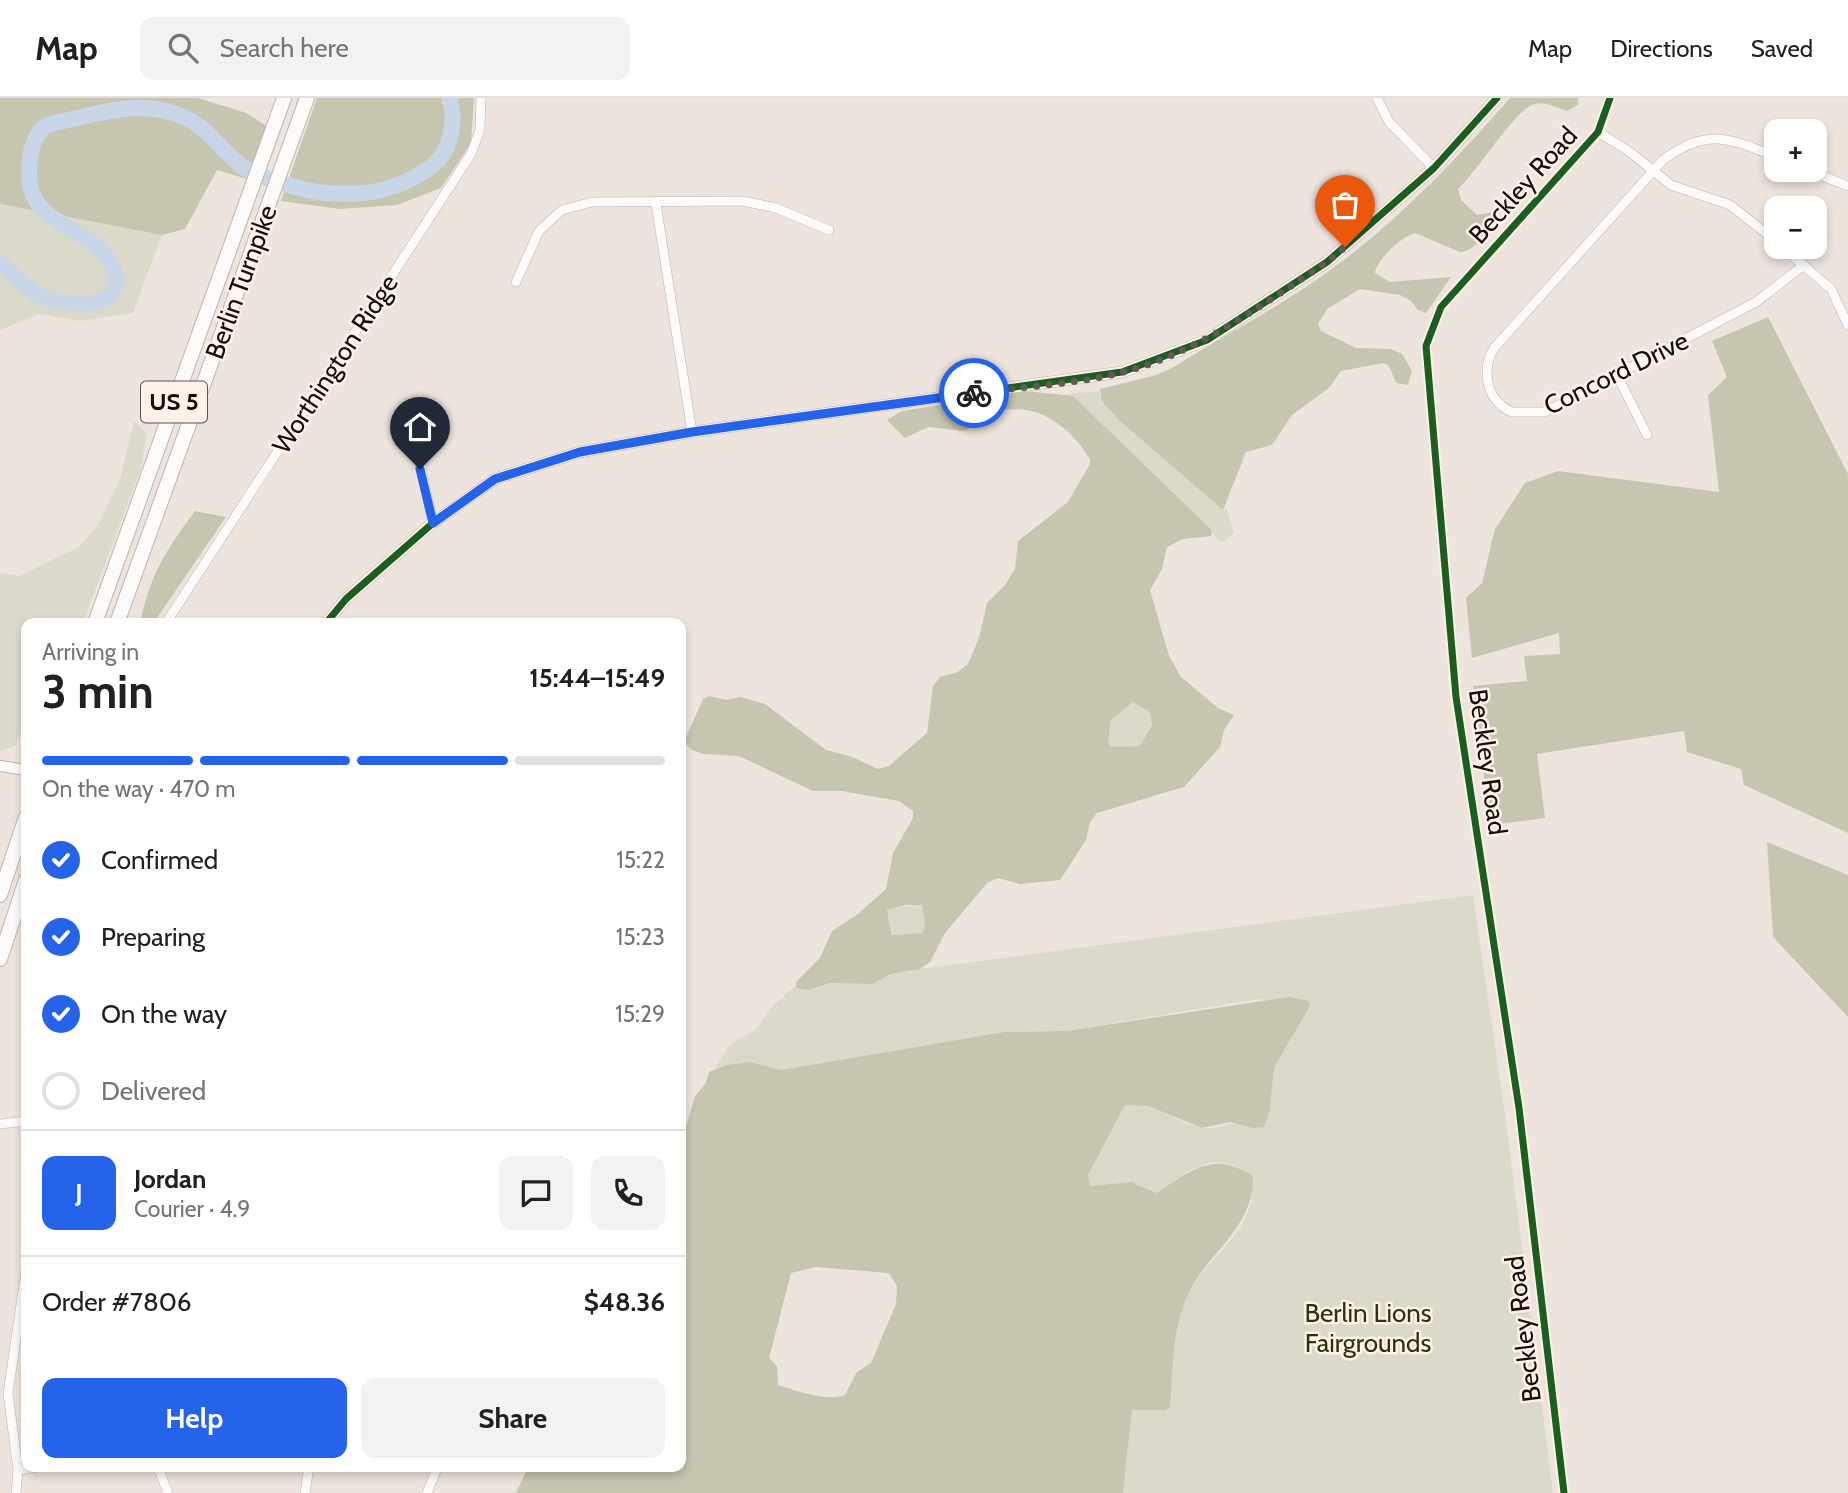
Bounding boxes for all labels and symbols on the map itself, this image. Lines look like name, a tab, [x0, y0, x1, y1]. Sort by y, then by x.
street label: Beckley Road	[1462, 120, 1584, 250]
pin	[1315, 175, 1375, 247]
street label: Berlin Turnpike	[198, 201, 284, 363]
street label: Worthington Ridge	[265, 268, 405, 460]
street label: Concord Drive	[1538, 324, 1694, 422]
courier	[939, 358, 1009, 428]
road number: US 5	[141, 382, 207, 422]
pin	[390, 397, 450, 469]
street label: Beckley Road	[1462, 687, 1514, 837]
street label: Beckley Road	[1498, 1254, 1548, 1404]
park label: Berlin Lions Fairgrounds	[1304, 1297, 1432, 1359]

